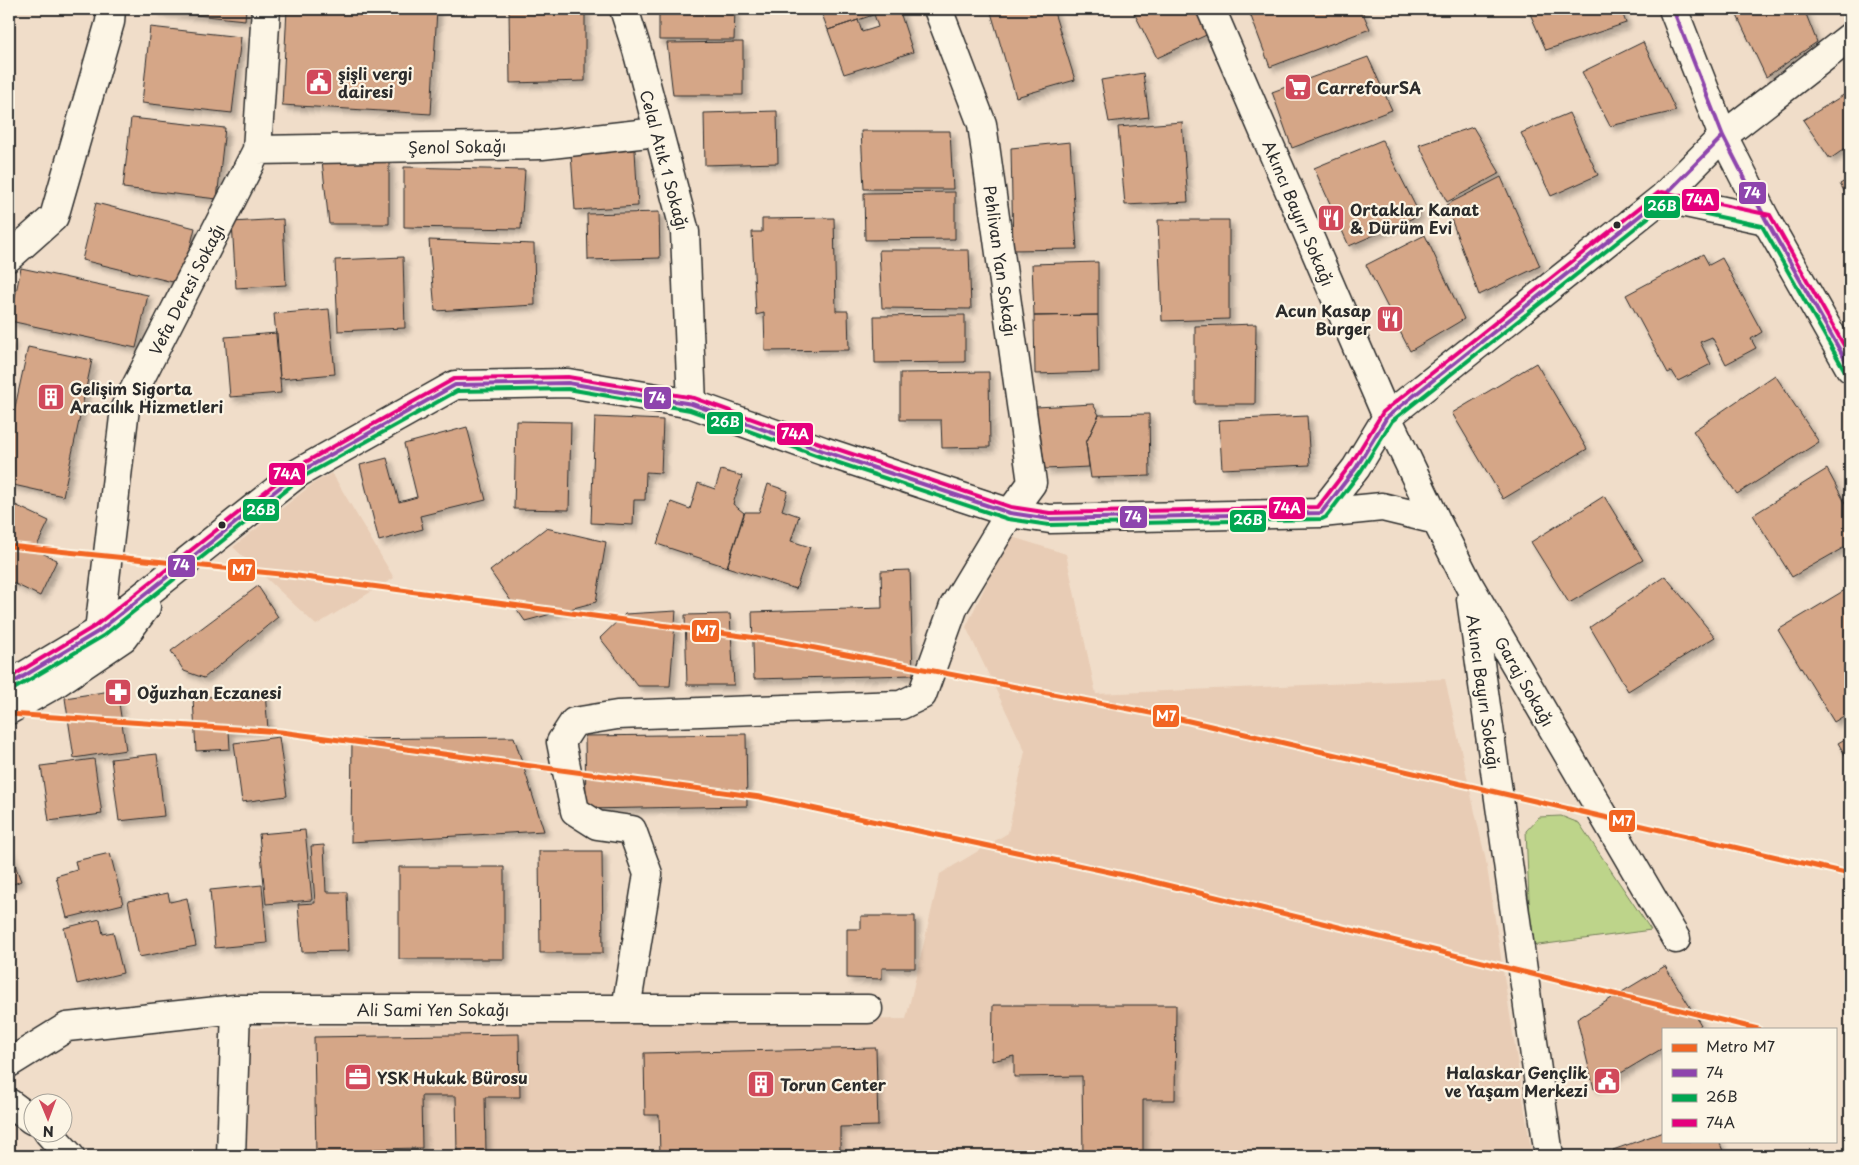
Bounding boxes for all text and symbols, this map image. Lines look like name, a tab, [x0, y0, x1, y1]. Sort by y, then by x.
place label: şişli vergi dairesi	[338, 61, 413, 103]
public building icon: şişli vergi dairesi	[304, 67, 334, 97]
supermarket icon: CarrefourSA	[1283, 72, 1313, 102]
place label: CarrefourSA	[1317, 75, 1421, 99]
street label: Celal Atık 1 Sokağı	[635, 87, 695, 233]
street label: Şenol Sokağı	[408, 133, 506, 159]
street label: Akıncı Bayırı Sokağı	[1257, 136, 1341, 290]
line badge: 74	[1738, 181, 1767, 205]
text: 74	[1743, 182, 1761, 203]
street label: Pehlivan Yan Sokağı	[979, 184, 1023, 338]
line badge: 74A	[1681, 188, 1720, 212]
text: 74A	[1686, 189, 1714, 210]
line badge: 26B	[1643, 195, 1681, 219]
text: 26B	[1647, 195, 1677, 216]
place label: Ortaklar Kanat & Dürüm Evi	[1350, 197, 1479, 239]
restaurant icon: Ortaklar Kanat & Dürüm Evi	[1316, 203, 1346, 233]
street label: Vefa Deresi Sokağı	[143, 219, 229, 359]
unlabelled marker	[1612, 220, 1622, 230]
place label: Acun Kasap Burger	[1275, 298, 1372, 340]
restaurant icon: Acun Kasap Burger	[1375, 304, 1405, 334]
place label: Gelişim Sigorta Aracılık Hizmetleri	[70, 376, 223, 418]
building icon: Gelişim Sigorta Aracılık Hizmetleri	[36, 382, 66, 412]
line badge: 74	[643, 386, 672, 410]
text: 74	[648, 387, 666, 408]
line badge: 26B	[706, 411, 744, 435]
text: 26B	[710, 411, 740, 432]
line badge: 74A	[776, 422, 814, 446]
text: 74A	[781, 423, 809, 444]
line badge: 74A	[268, 462, 306, 486]
text: 74A	[273, 463, 301, 484]
line badge: 74A	[1268, 496, 1306, 520]
text: 74A	[1273, 497, 1301, 518]
line badge: 26B	[242, 498, 280, 522]
text: 26B	[246, 499, 276, 520]
line badge: 74	[1119, 505, 1148, 529]
text: 74	[1124, 506, 1142, 527]
line badge: 26B	[1229, 509, 1267, 533]
text: 26B	[1233, 509, 1263, 530]
unlabelled marker	[217, 520, 227, 530]
line badge: 74	[167, 554, 196, 578]
text: 74	[172, 554, 190, 575]
line badge: M7	[227, 558, 256, 582]
text: M7	[232, 559, 253, 580]
street label: Akıncı Bayırı Sokağı	[1461, 613, 1507, 771]
line badge: M7	[691, 619, 720, 643]
text: M7	[696, 620, 717, 641]
street label: Garaj Sokağı	[1490, 632, 1560, 730]
pharmacy icon: Oğuzhan Eczanesi	[103, 677, 133, 707]
place label: Oğuzhan Eczanesi	[137, 680, 282, 704]
line badge: M7	[1152, 704, 1180, 728]
text: M7	[1156, 705, 1177, 726]
line badge: M7	[1608, 809, 1636, 833]
text: M7	[1612, 810, 1633, 831]
street label: Ali Sami Yen Sokağı	[357, 997, 509, 1021]
legend	[1662, 1028, 1836, 1142]
text: Metro M7	[1706, 1034, 1775, 1057]
place label: Halaskar Gençlik ve Yaşam Merkezi	[1445, 1060, 1588, 1102]
text: 74	[1706, 1060, 1724, 1083]
office icon: YSK Hukuk Bürosu	[343, 1062, 373, 1092]
place label: YSK Hukuk Bürosu	[377, 1065, 528, 1089]
public building icon: Halaskar Gençlik ve Yaşam Merkezi	[1592, 1066, 1622, 1096]
building icon: Torun Center	[746, 1069, 776, 1099]
place label: Torun Center	[780, 1072, 887, 1096]
text: 26B	[1706, 1084, 1738, 1107]
north arrow	[22, 1092, 72, 1142]
text: 74A	[1706, 1110, 1735, 1133]
text: N	[43, 1121, 54, 1142]

